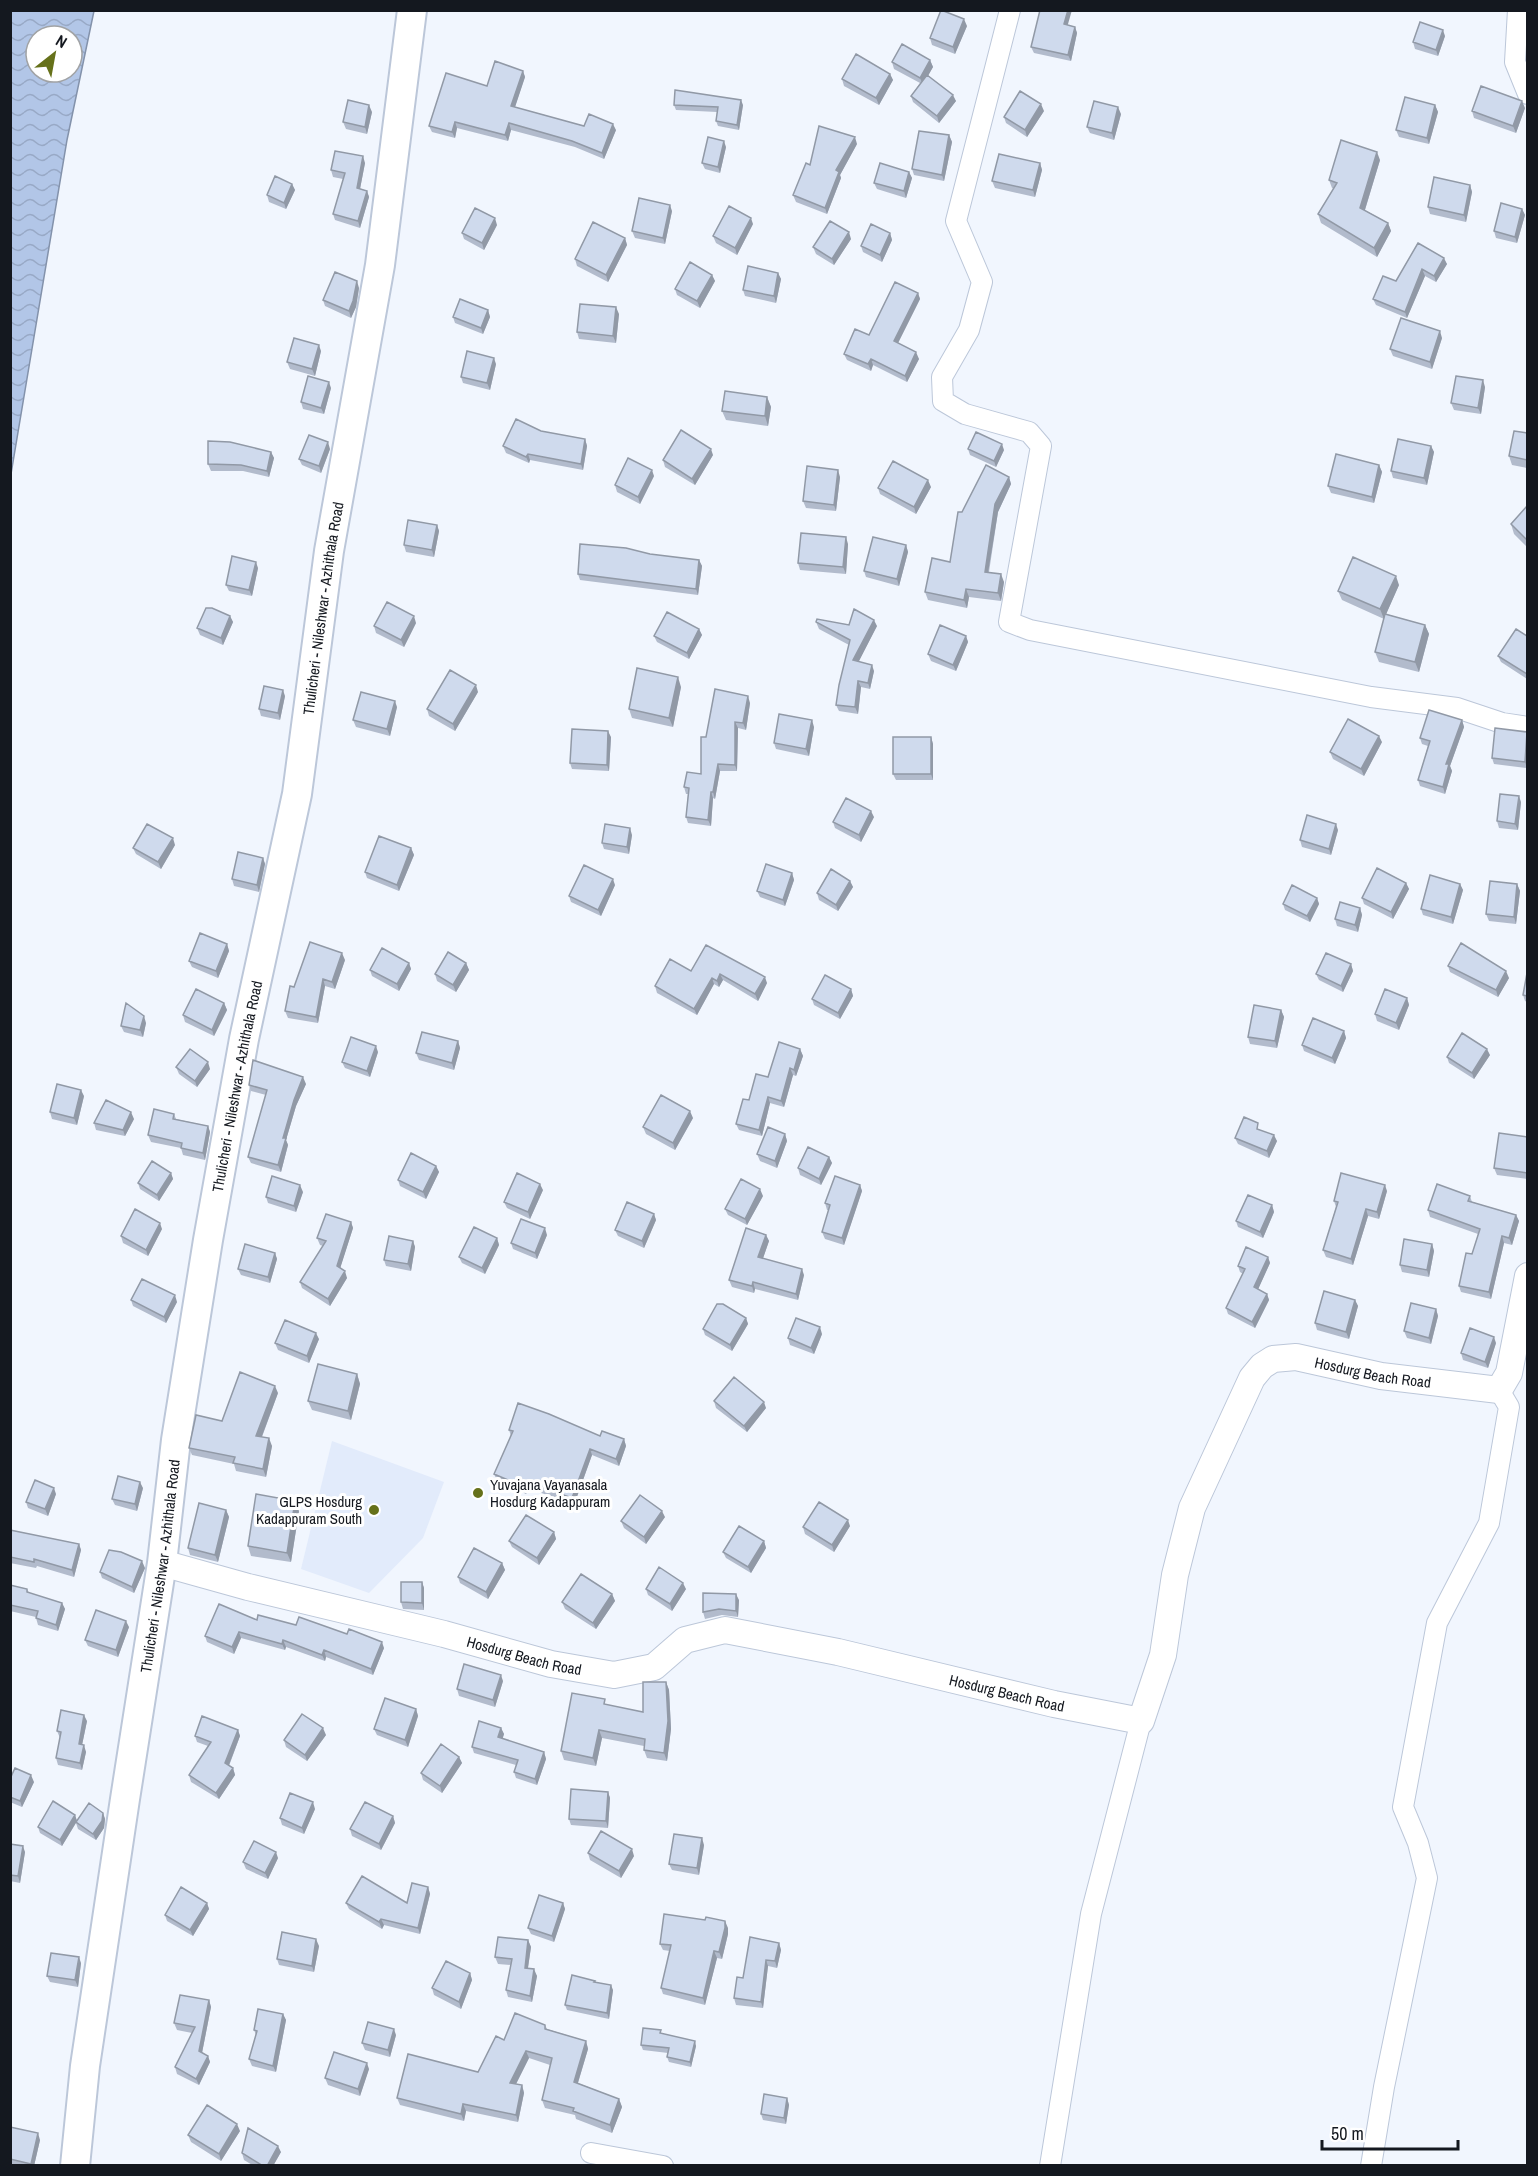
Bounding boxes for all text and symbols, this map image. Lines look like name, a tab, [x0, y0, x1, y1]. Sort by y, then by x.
north arrow	[24, 24, 84, 84]
text: N	[52, 29, 71, 53]
street label: Thulicheri - Nileshwar - Azhithala Road	[297, 500, 348, 716]
street label: Thulicheri - Nileshwar - Azhithala Road	[206, 979, 267, 1194]
street label: Hosdurg Beach Road	[1313, 1351, 1432, 1392]
street label: Thulicheri - Nileshwar - Azhithala Road	[134, 1458, 184, 1674]
place label: Yuvajana Vayanasala Hosdurg Kadappuram	[490, 1474, 610, 1512]
marker: Yuvajana Vayanasala Hosdurg Kadappuram	[471, 1486, 485, 1500]
place label: GLPS Hosdurg Kadappuram South	[256, 1491, 362, 1529]
marker: GLPS Hosdurg Kadappuram South	[367, 1503, 381, 1517]
street label: Hosdurg Beach Road	[465, 1630, 583, 1680]
street label: Hosdurg Beach Road	[947, 1669, 1066, 1716]
scale bar	[1322, 2113, 1458, 2151]
text: 50 m	[1331, 2121, 1364, 2146]

